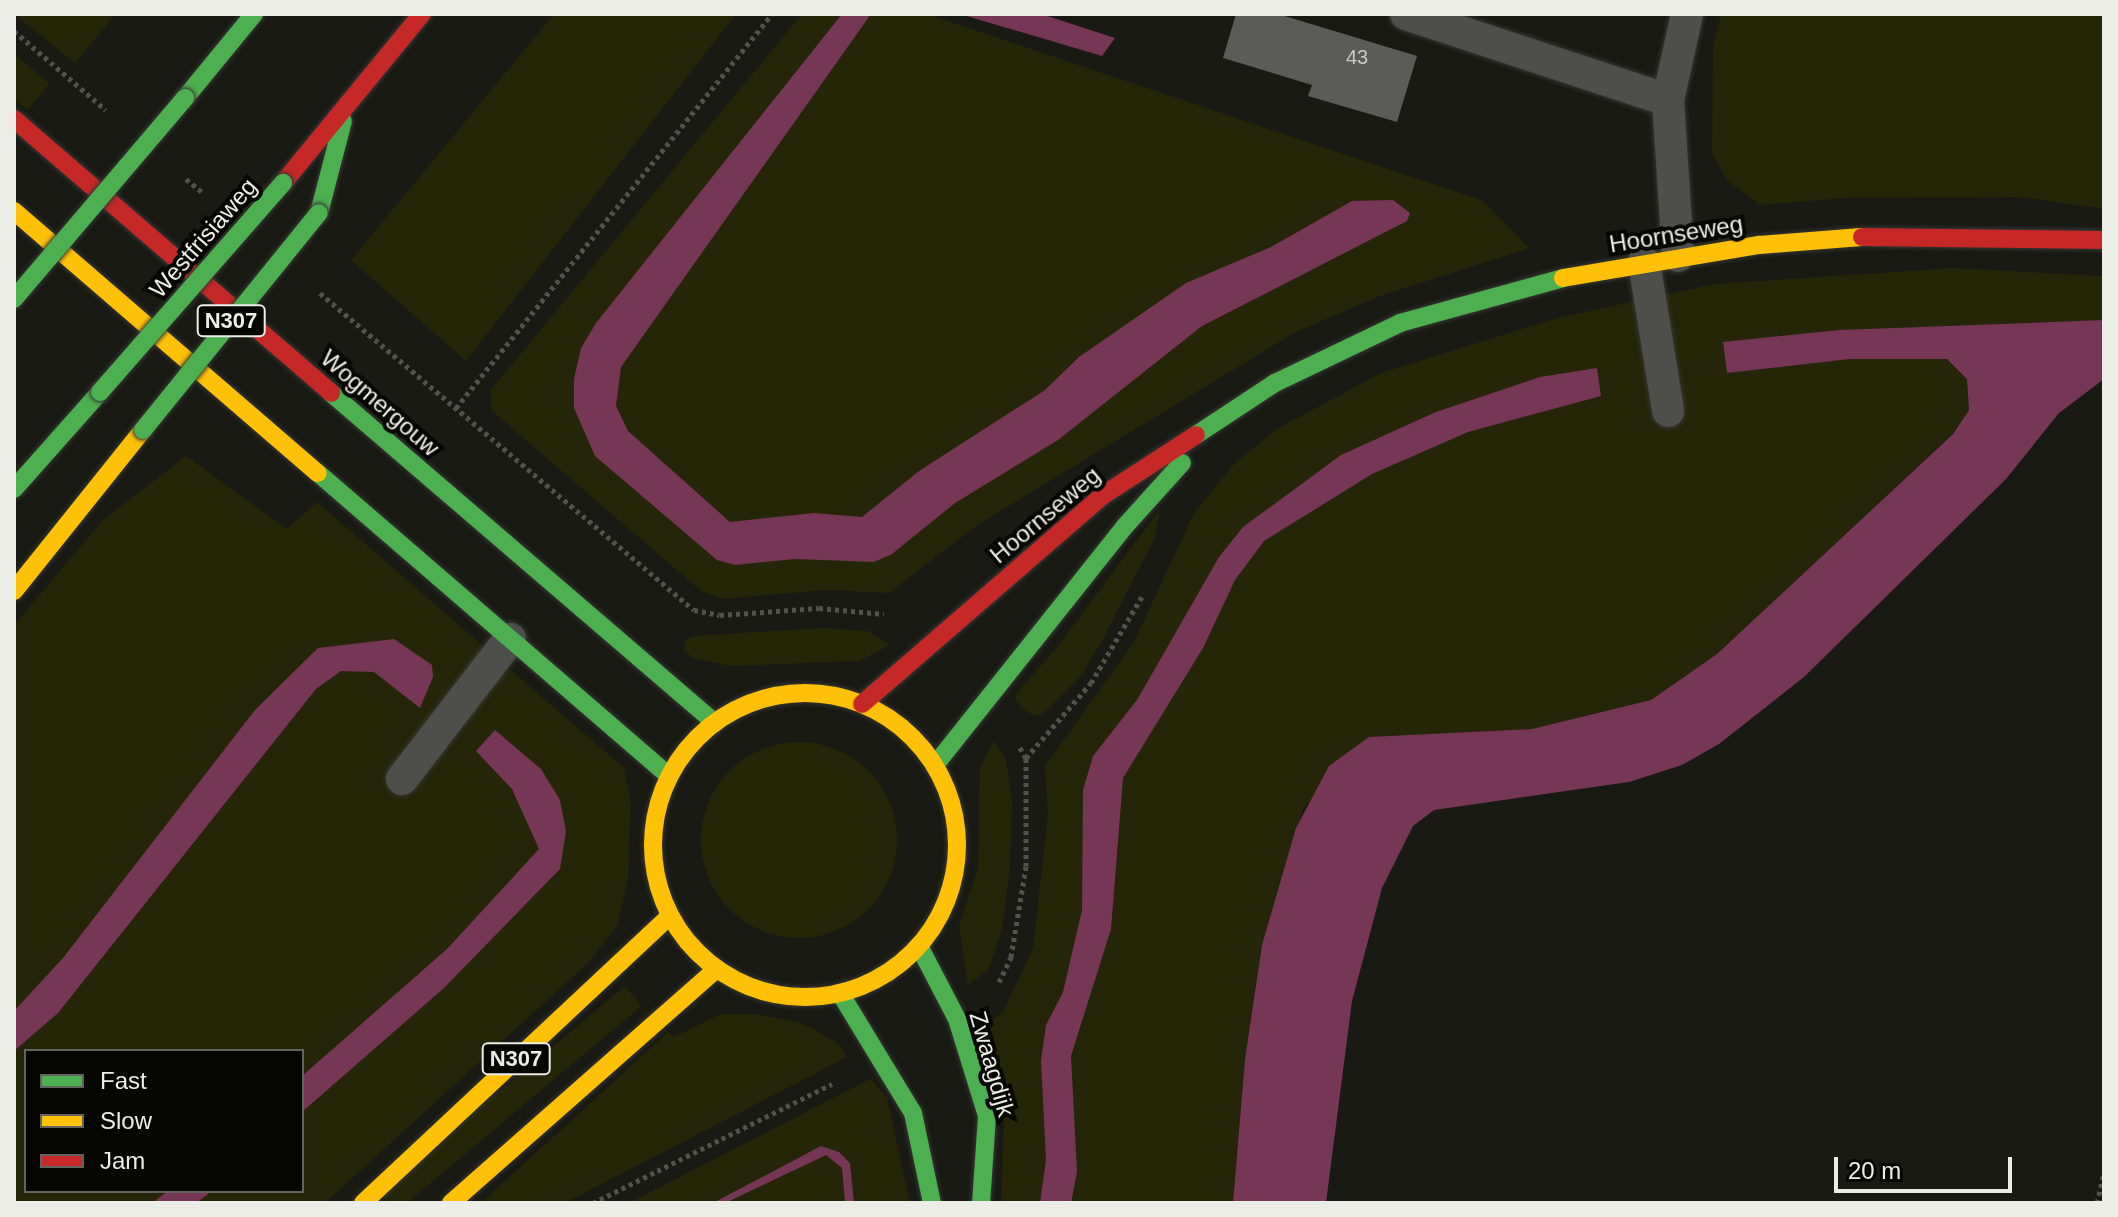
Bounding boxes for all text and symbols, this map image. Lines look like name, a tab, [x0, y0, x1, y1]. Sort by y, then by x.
house number: 43	[1346, 45, 1368, 69]
street label: Westfrisiaweg	[143, 172, 263, 304]
street label: Hoornseweg	[1607, 209, 1745, 259]
road number: N307	[195, 303, 267, 339]
street label: Wogmergouw	[315, 344, 445, 462]
street label: Hoornseweg	[984, 461, 1106, 569]
street label: Zwaagdijk	[963, 1008, 1021, 1120]
road number: N307	[480, 1041, 552, 1077]
legend	[24, 1049, 304, 1193]
text: Fast	[100, 1067, 147, 1094]
text: Slow	[100, 1107, 152, 1134]
scale bar	[1838, 1141, 2016, 1191]
text: Jam	[100, 1147, 145, 1174]
text: 20 m	[1848, 1157, 1901, 1184]

